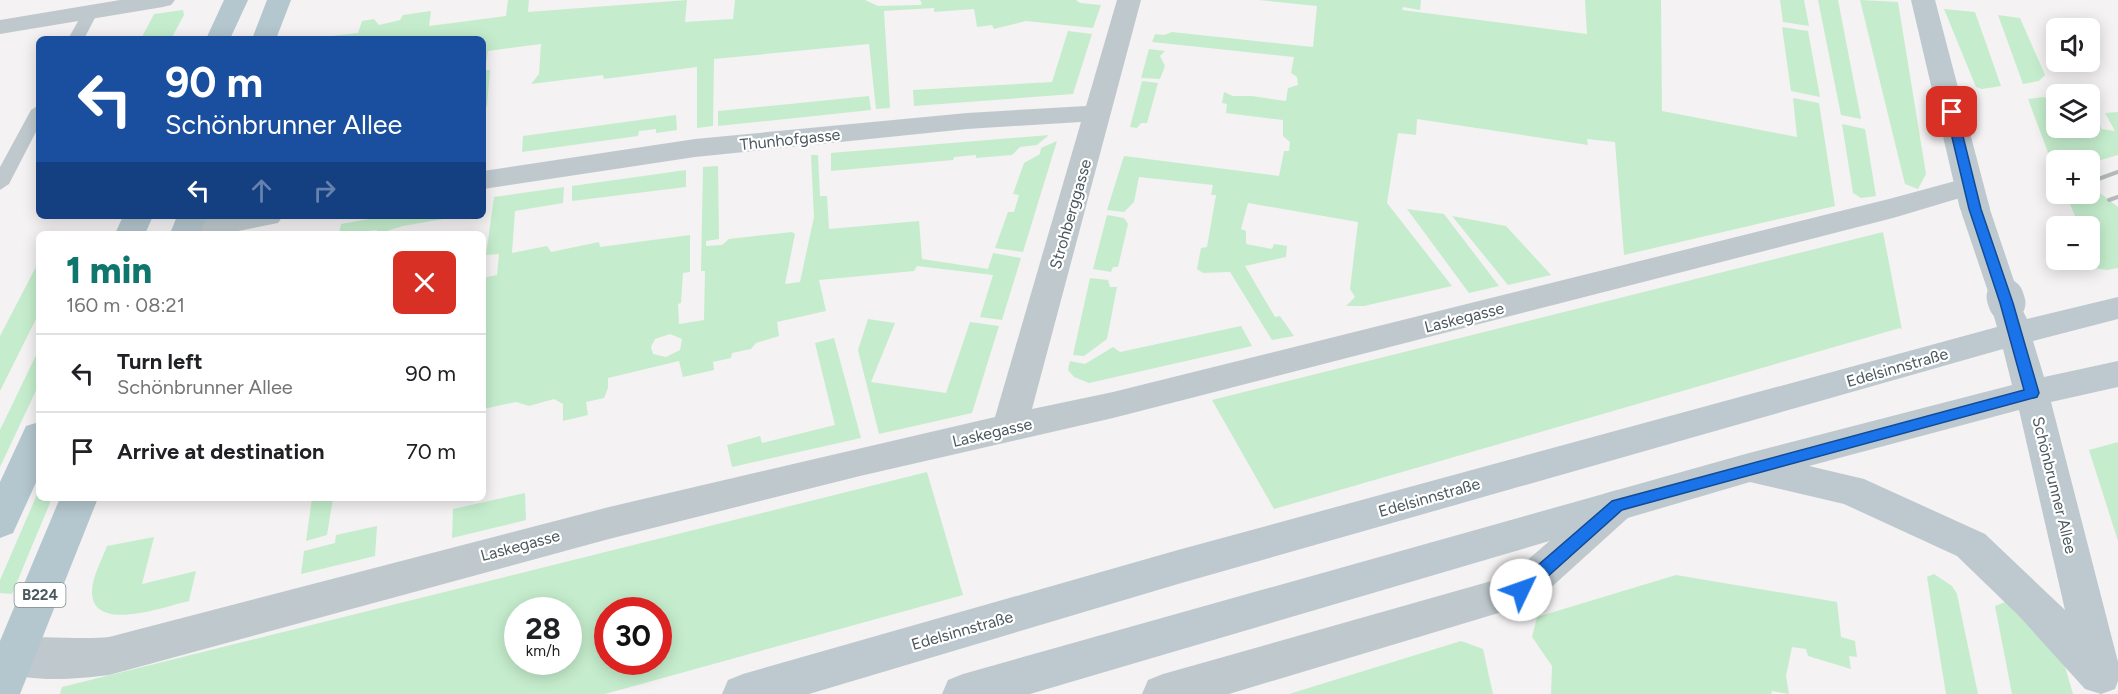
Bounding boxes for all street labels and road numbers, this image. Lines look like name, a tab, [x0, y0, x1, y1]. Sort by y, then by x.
street label: Thunhofgasse	[739, 125, 841, 154]
street label: Strohberggasse	[1046, 157, 1095, 271]
street label: Laskegasse	[1422, 298, 1506, 337]
street label: Edelsinnstraße	[1844, 344, 1950, 391]
street label: Laskegasse	[950, 414, 1034, 451]
street label: Schönbrunner Allee	[2028, 415, 2081, 556]
street label: Edelsinnstraße	[1376, 474, 1482, 521]
street label: Laskegasse	[478, 526, 562, 565]
road number: B224	[15, 583, 66, 607]
street label: Edelsinnstraße	[909, 607, 1015, 654]

